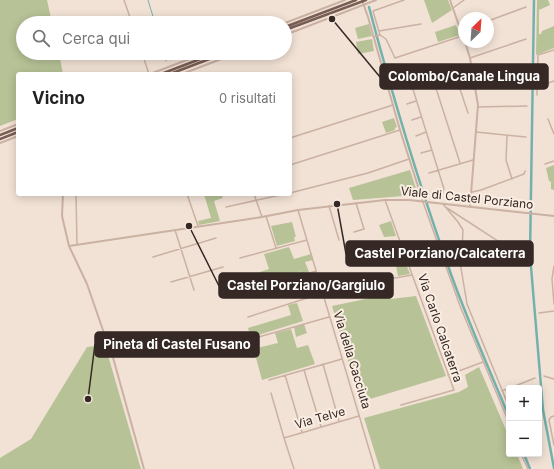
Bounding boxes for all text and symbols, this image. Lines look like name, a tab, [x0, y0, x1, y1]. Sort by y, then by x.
north arrow	[458, 12, 494, 48]
search box	[16, 16, 292, 60]
icon: search	[30, 27, 52, 49]
text: Cerca qui	[62, 29, 130, 48]
callout: Colombo/Canale Lingua	[380, 64, 548, 89]
text: Colombo/Canale Lingua	[388, 68, 540, 84]
text: Vicino	[32, 88, 85, 108]
text: 0 risultati	[219, 90, 276, 106]
street label: Viale di Castel Porziano	[400, 183, 534, 212]
callout: Castel Porziano/Calcaterra	[346, 241, 533, 266]
text: Castel Porziano/Calcaterra	[354, 245, 526, 261]
street label: Via Carlo Calcaterra	[415, 272, 466, 384]
callout: Castel Porziano/Gargiulo	[219, 273, 393, 298]
text: Castel Porziano/Gargiulo	[227, 277, 385, 293]
street label: Via della Cacciuta	[330, 309, 374, 411]
callout: Pineta di Castel Fusano	[95, 332, 259, 357]
text: Pineta di Castel Fusano	[103, 336, 251, 352]
map controls	[506, 385, 542, 457]
button: +	[506, 385, 542, 421]
street label: Via Telve	[293, 403, 347, 432]
button: −	[506, 421, 542, 457]

